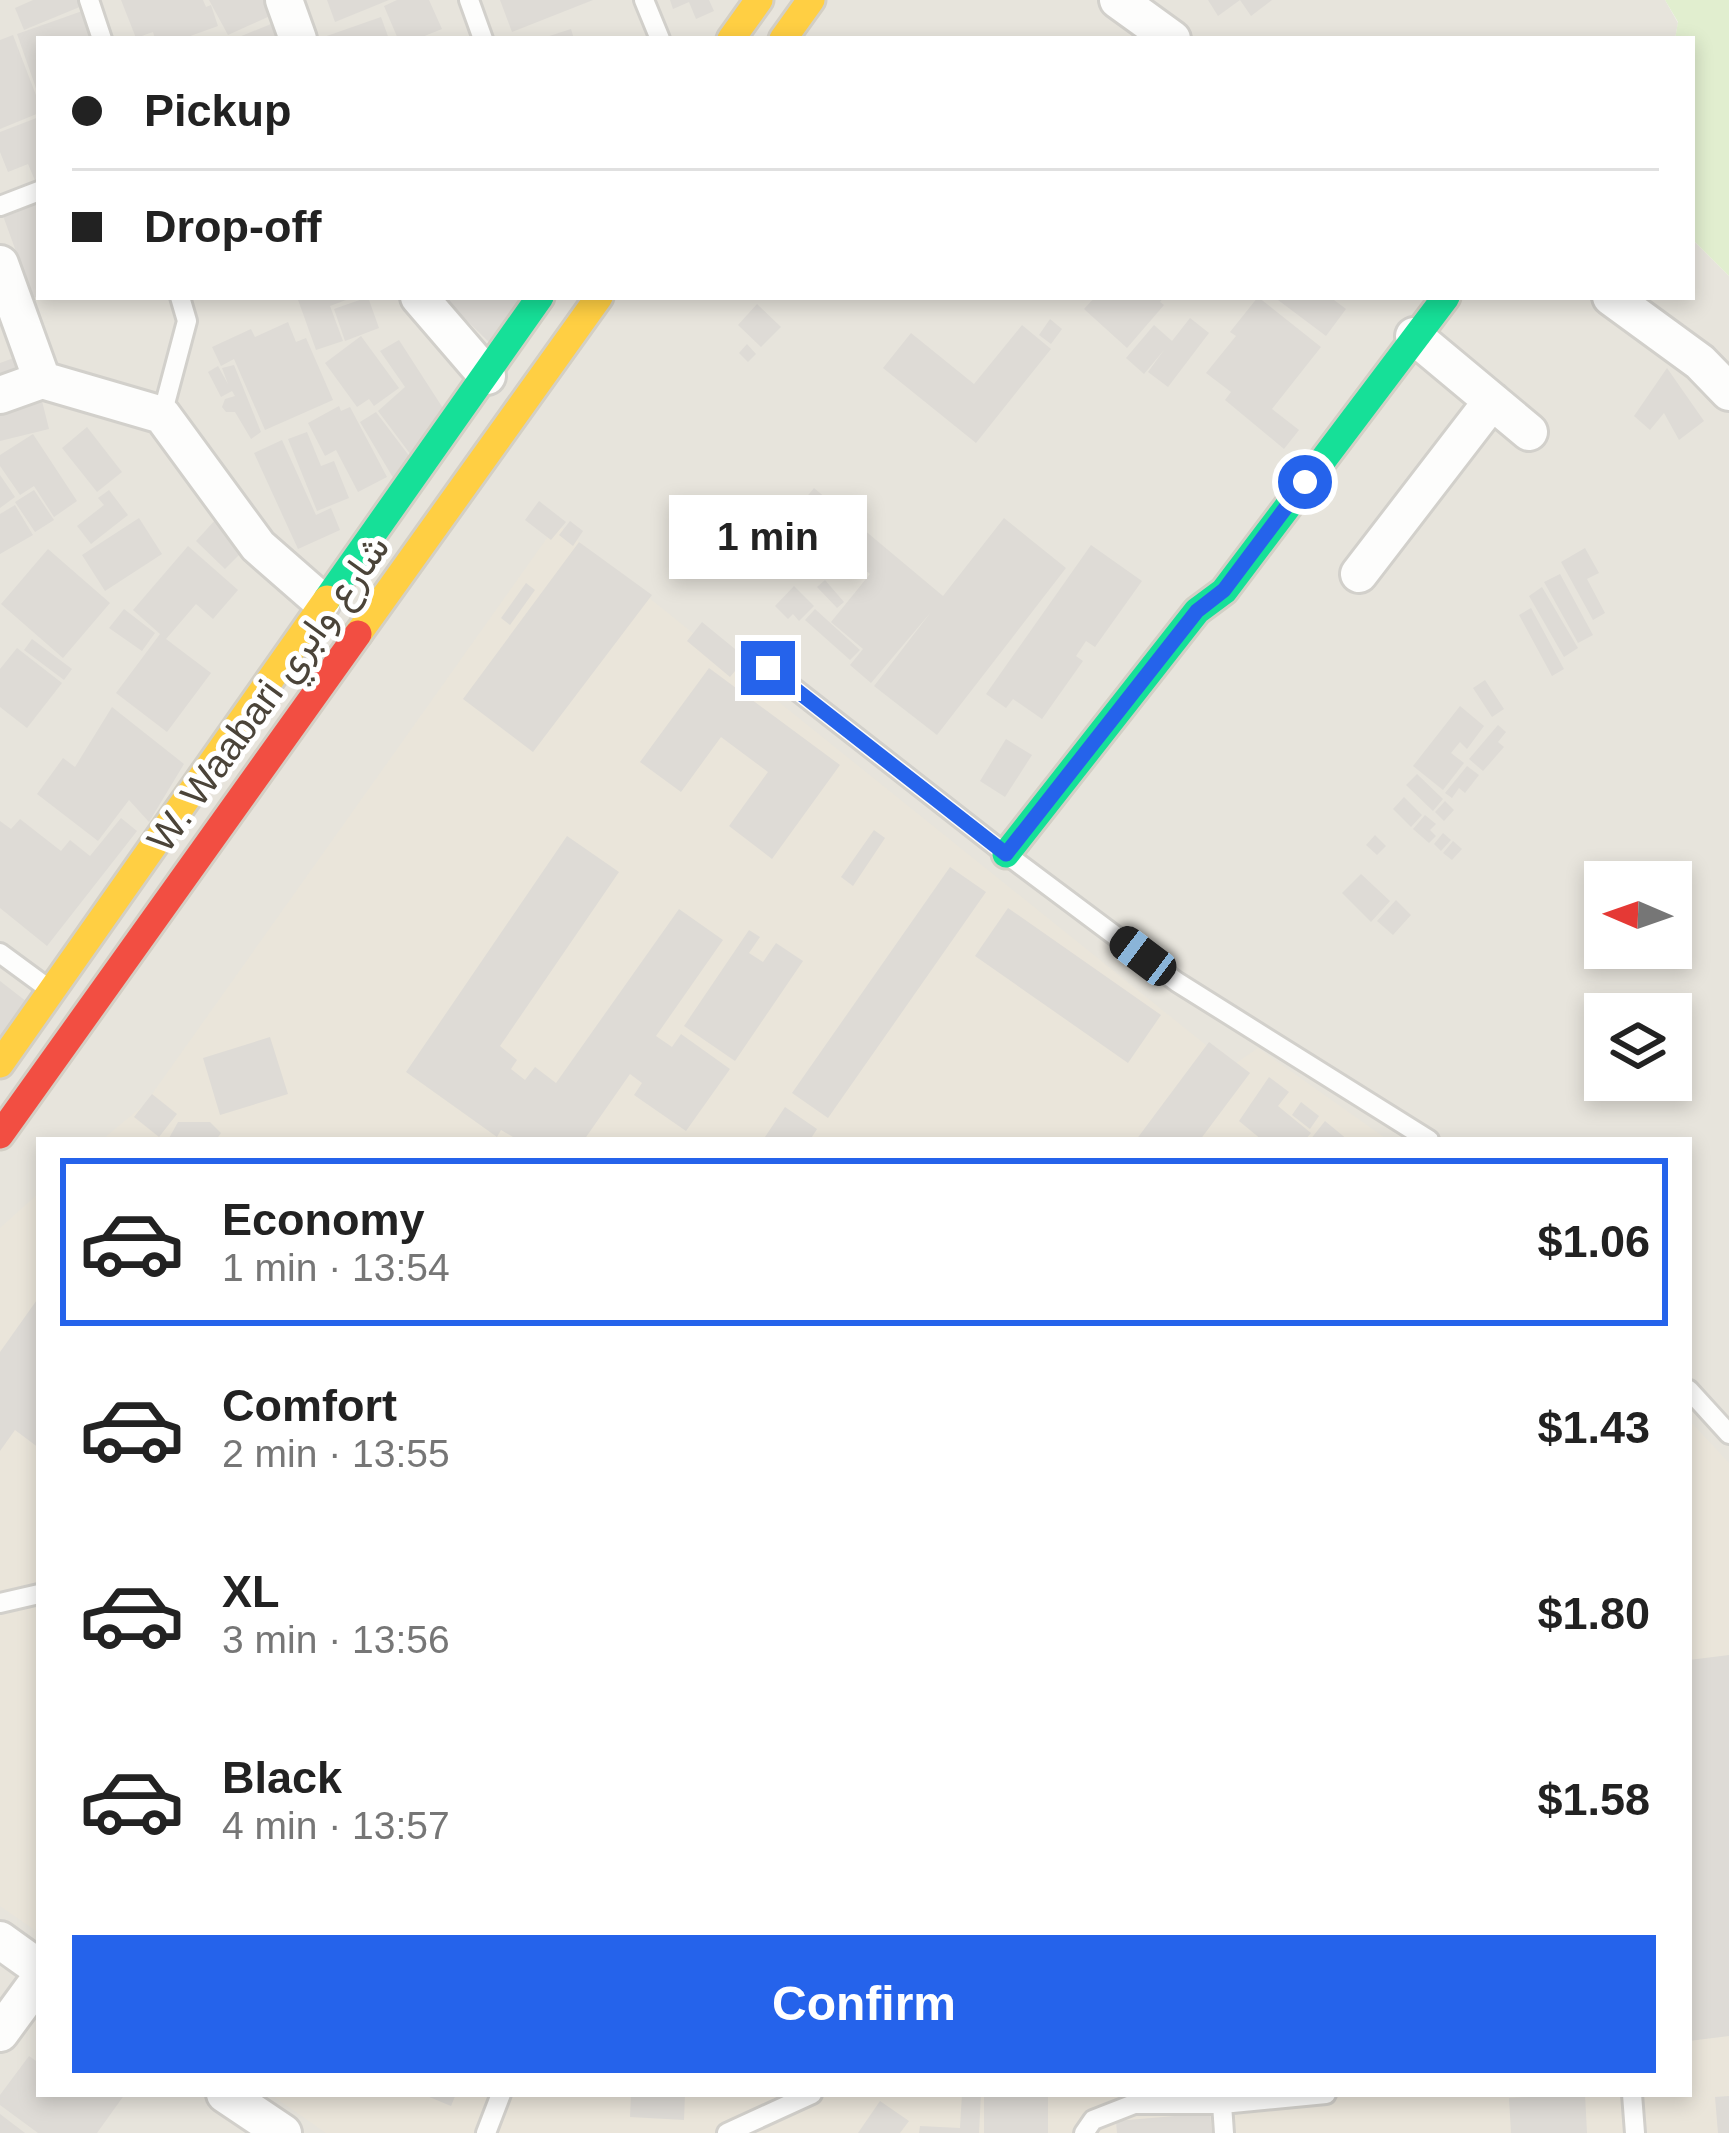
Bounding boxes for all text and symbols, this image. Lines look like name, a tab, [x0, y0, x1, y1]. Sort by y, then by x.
text: Pickup	[144, 85, 292, 136]
text: Drop-off	[144, 201, 321, 252]
route start	[1278, 455, 1332, 509]
callout: 1 min	[669, 494, 867, 578]
text: 1 min	[717, 515, 819, 558]
street label: W. Waabari شارع وابري	[139, 526, 405, 866]
route end	[741, 641, 795, 695]
north arrow	[1584, 861, 1692, 969]
map controls	[1584, 861, 1692, 1101]
car	[1103, 920, 1183, 992]
button: layers	[1584, 993, 1692, 1101]
icon: car	[78, 1188, 186, 1296]
text: Economy	[222, 1194, 425, 1245]
text: $1.06	[1537, 1216, 1650, 1267]
text: 1 min · 13:54	[222, 1246, 450, 1289]
icon: car	[78, 1374, 186, 1482]
text: Comfort	[222, 1380, 397, 1431]
text: $1.43	[1537, 1402, 1650, 1453]
text: 2 min · 13:55	[222, 1432, 450, 1475]
icon: car	[78, 1560, 186, 1668]
text: XL	[222, 1566, 280, 1617]
text: $1.80	[1537, 1588, 1650, 1639]
text: 3 min · 13:56	[222, 1618, 450, 1661]
icon: car	[78, 1746, 186, 1854]
text: Black	[222, 1752, 342, 1803]
text: $1.58	[1537, 1774, 1650, 1825]
text: 4 min · 13:57	[222, 1804, 450, 1847]
button: Confirm	[72, 1935, 1656, 2073]

